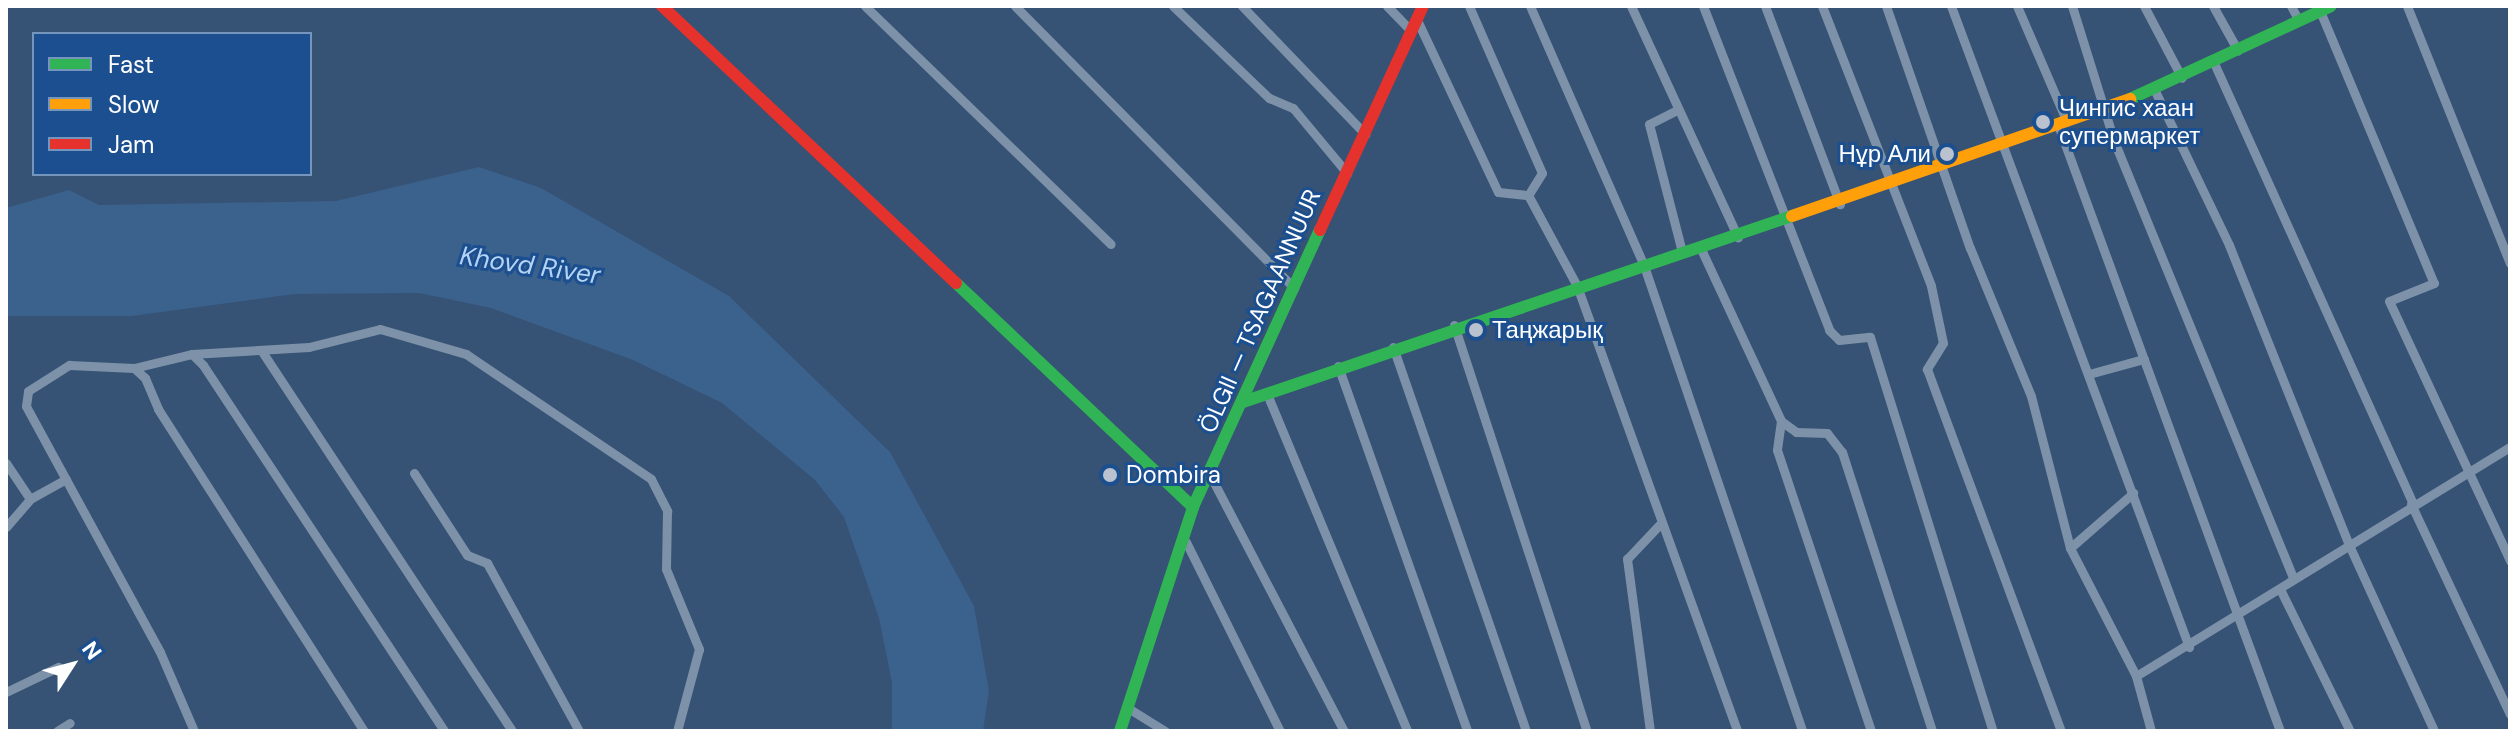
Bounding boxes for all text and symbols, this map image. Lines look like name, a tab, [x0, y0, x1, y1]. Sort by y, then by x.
legend	[32, 32, 312, 176]
text: Fast	[108, 49, 154, 80]
text: Slow	[108, 89, 159, 120]
place label: Чингис хаан супермаркет	[2059, 94, 2200, 150]
marker: Чингис хаан супермаркет	[2034, 113, 2052, 131]
text: Jam	[108, 129, 154, 160]
place label: Нұр Али	[1839, 140, 1931, 168]
marker: Нұр Али	[1938, 145, 1956, 163]
street label: ÖLGII — TSAGAANNUUR	[1193, 185, 1327, 437]
water label: Khovd River	[458, 241, 602, 291]
place label: Таңжарық	[1492, 316, 1603, 344]
marker: Таңжарық	[1467, 321, 1485, 339]
place label: Dombira	[1126, 461, 1221, 489]
marker: Dombira	[1101, 466, 1119, 484]
north arrow	[32, 625, 112, 705]
text: N	[75, 636, 108, 666]

